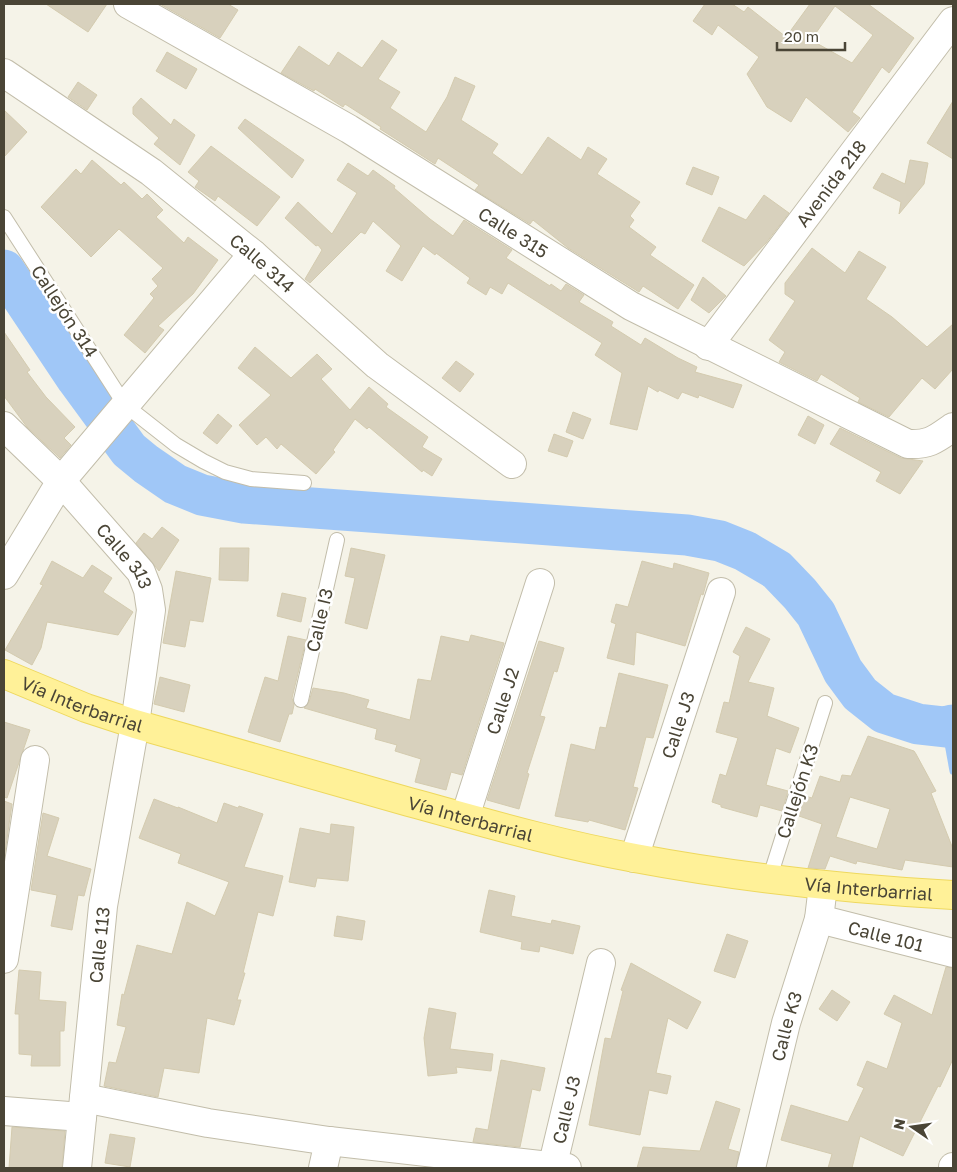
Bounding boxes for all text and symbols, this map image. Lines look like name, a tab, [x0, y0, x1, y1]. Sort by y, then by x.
scale bar	[777, 20, 844, 52]
text: 20 m	[784, 27, 819, 45]
street label: Avenida 218	[791, 135, 871, 231]
street label: Calle 315	[474, 202, 552, 262]
street label: Calle 314	[225, 229, 299, 297]
street label: Callejón 314	[27, 261, 103, 361]
street label: Calle 313	[92, 518, 157, 592]
street label: Calle I3	[301, 586, 337, 654]
street label: Calle J2	[481, 665, 523, 737]
street label: Vía Interbarrial	[18, 671, 146, 737]
street label: Calle J3	[656, 689, 699, 761]
street label: Callejón K3	[771, 741, 823, 841]
street label: Vía Interbarrial	[405, 791, 536, 846]
street label: Vía Interbarrial	[803, 872, 934, 905]
street label: Calle 113	[84, 906, 114, 984]
street label: Calle 101	[846, 916, 926, 956]
street label: Calle K3	[766, 989, 806, 1064]
street label: Calle J3	[547, 1073, 585, 1146]
north arrow	[887, 1102, 937, 1152]
text: N	[889, 1117, 908, 1131]

